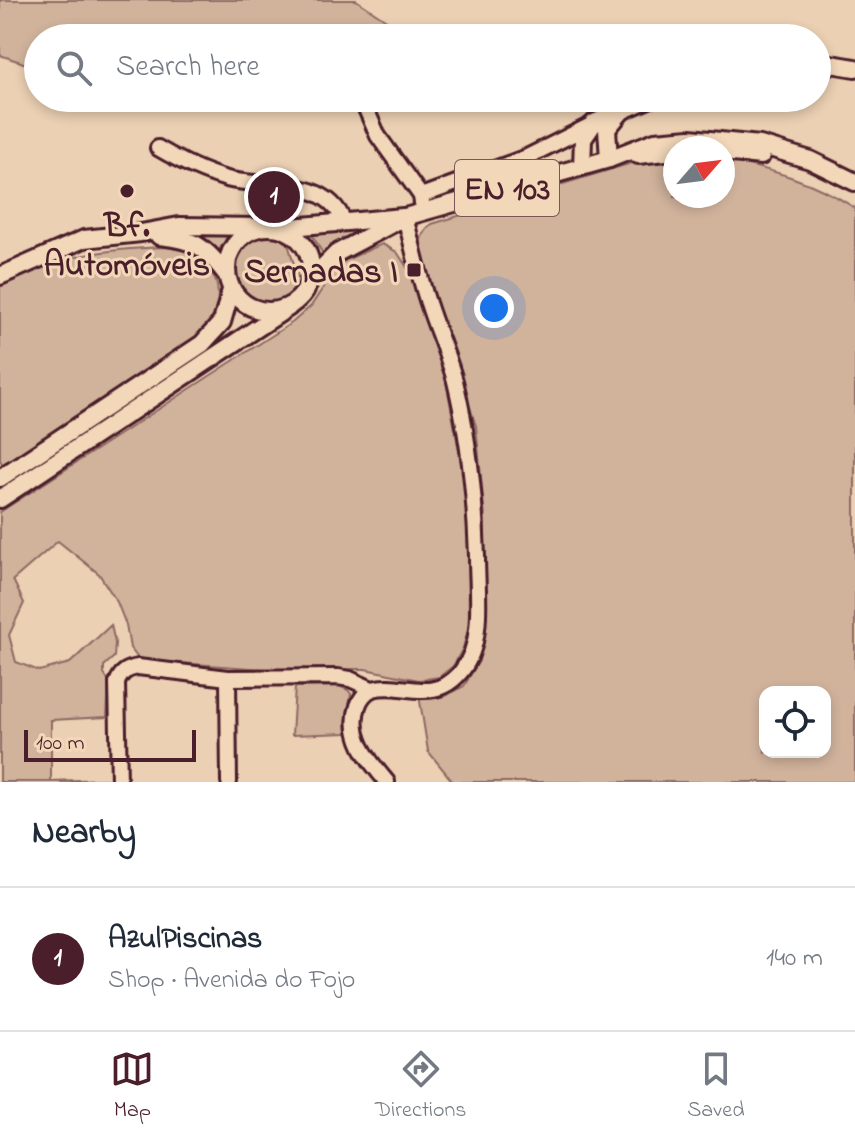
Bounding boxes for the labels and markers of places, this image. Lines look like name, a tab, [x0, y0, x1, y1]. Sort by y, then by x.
pin: 1	[248, 167, 300, 227]
marker: Bf. Automóveis	[118, 182, 136, 200]
place label: Bf. Automóveis	[44, 203, 210, 292]
place label: Sernadas I	[244, 249, 398, 299]
marker: Sernadas I	[405, 261, 423, 279]

